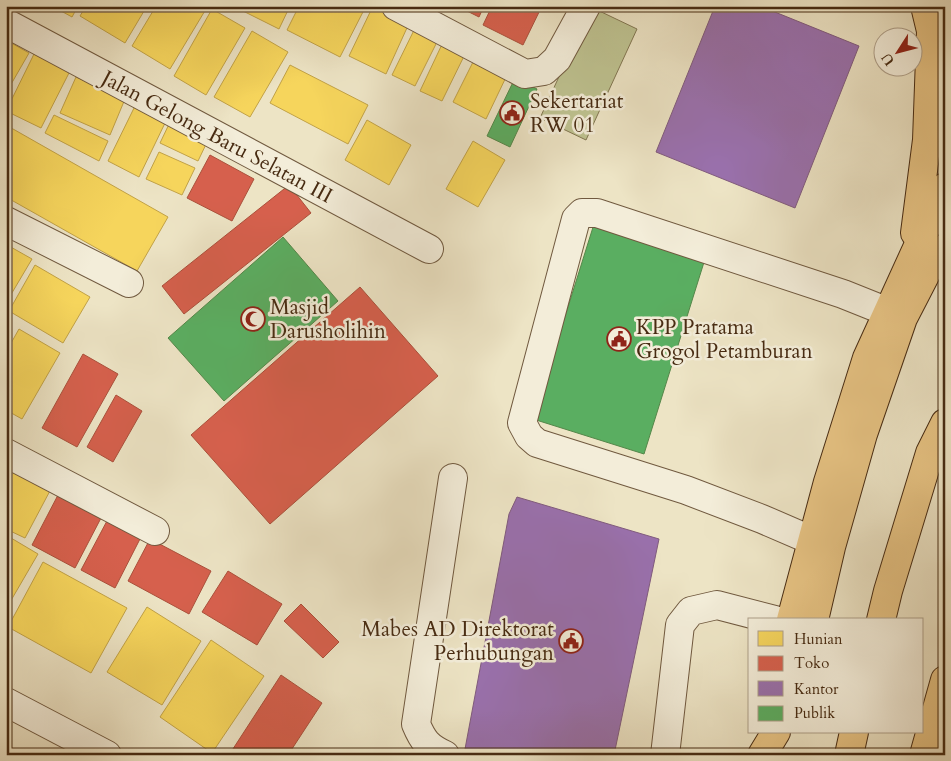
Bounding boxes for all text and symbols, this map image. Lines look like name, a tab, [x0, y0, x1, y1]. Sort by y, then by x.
north arrow	[874, 28, 924, 78]
text: U	[877, 49, 899, 70]
street label: Jalan Gelong Baru Selatan III	[94, 62, 338, 210]
place label: Sekertariat RW 01	[530, 87, 624, 140]
public building icon: Sekertariat RW 01	[499, 100, 525, 126]
place label: Masjid Darusholihin	[270, 293, 386, 346]
mosque icon: Masjid Darusholihin	[240, 306, 266, 332]
place label: KPP Pratama Grogol Petamburan	[636, 313, 813, 366]
public building icon: KPP Pratama Grogol Petamburan	[606, 326, 632, 352]
place label: Mabes AD Direktorat Perhubungan	[361, 615, 554, 668]
legend	[748, 618, 924, 734]
public building icon: Mabes AD Direktorat Perhubungan	[558, 628, 584, 654]
text: Hunian	[794, 629, 843, 649]
text: Toko	[794, 653, 829, 673]
text: Kantor	[794, 679, 839, 699]
text: Publik	[794, 703, 835, 723]

